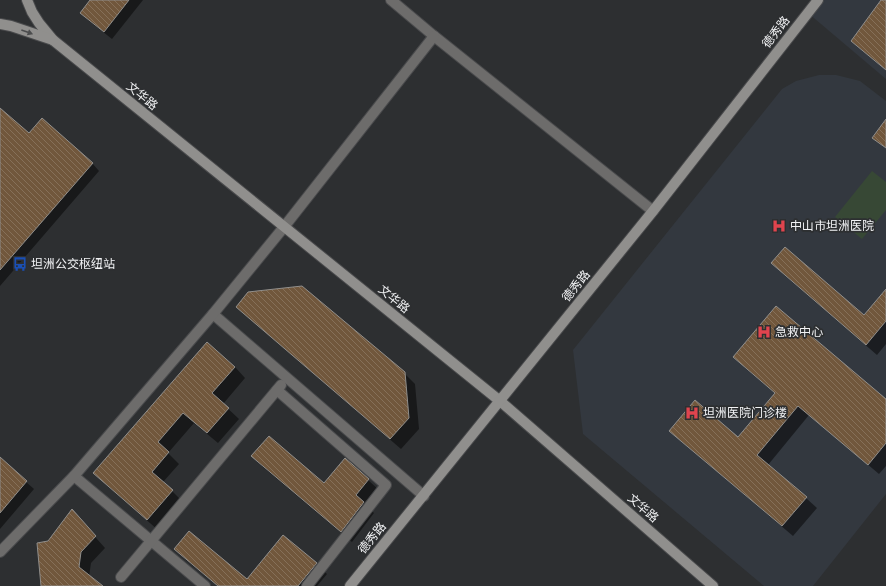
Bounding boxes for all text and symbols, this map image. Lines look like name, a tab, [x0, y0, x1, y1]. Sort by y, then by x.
street label: 德秀路	[759, 13, 793, 50]
one-way arrow	[21, 29, 33, 35]
street label: 文华路	[124, 78, 161, 113]
hospital icon: 中山市坦洲医院	[771, 218, 787, 234]
place label: 中山市坦洲医院	[790, 218, 874, 233]
bus stop icon: 坦洲公交枢纽站	[12, 256, 28, 272]
place label: 坦洲公交枢纽站	[31, 256, 115, 271]
street label: 德秀路	[558, 267, 593, 304]
street label: 文华路	[376, 281, 413, 316]
hospital icon: 急救中心	[756, 324, 772, 340]
place label: 急救中心	[775, 324, 823, 339]
hospital icon: 坦洲医院门诊楼	[684, 405, 700, 421]
place label: 坦洲医院门诊楼	[703, 405, 787, 420]
street label: 文华路	[625, 490, 662, 525]
street label: 德秀路	[354, 519, 389, 556]

